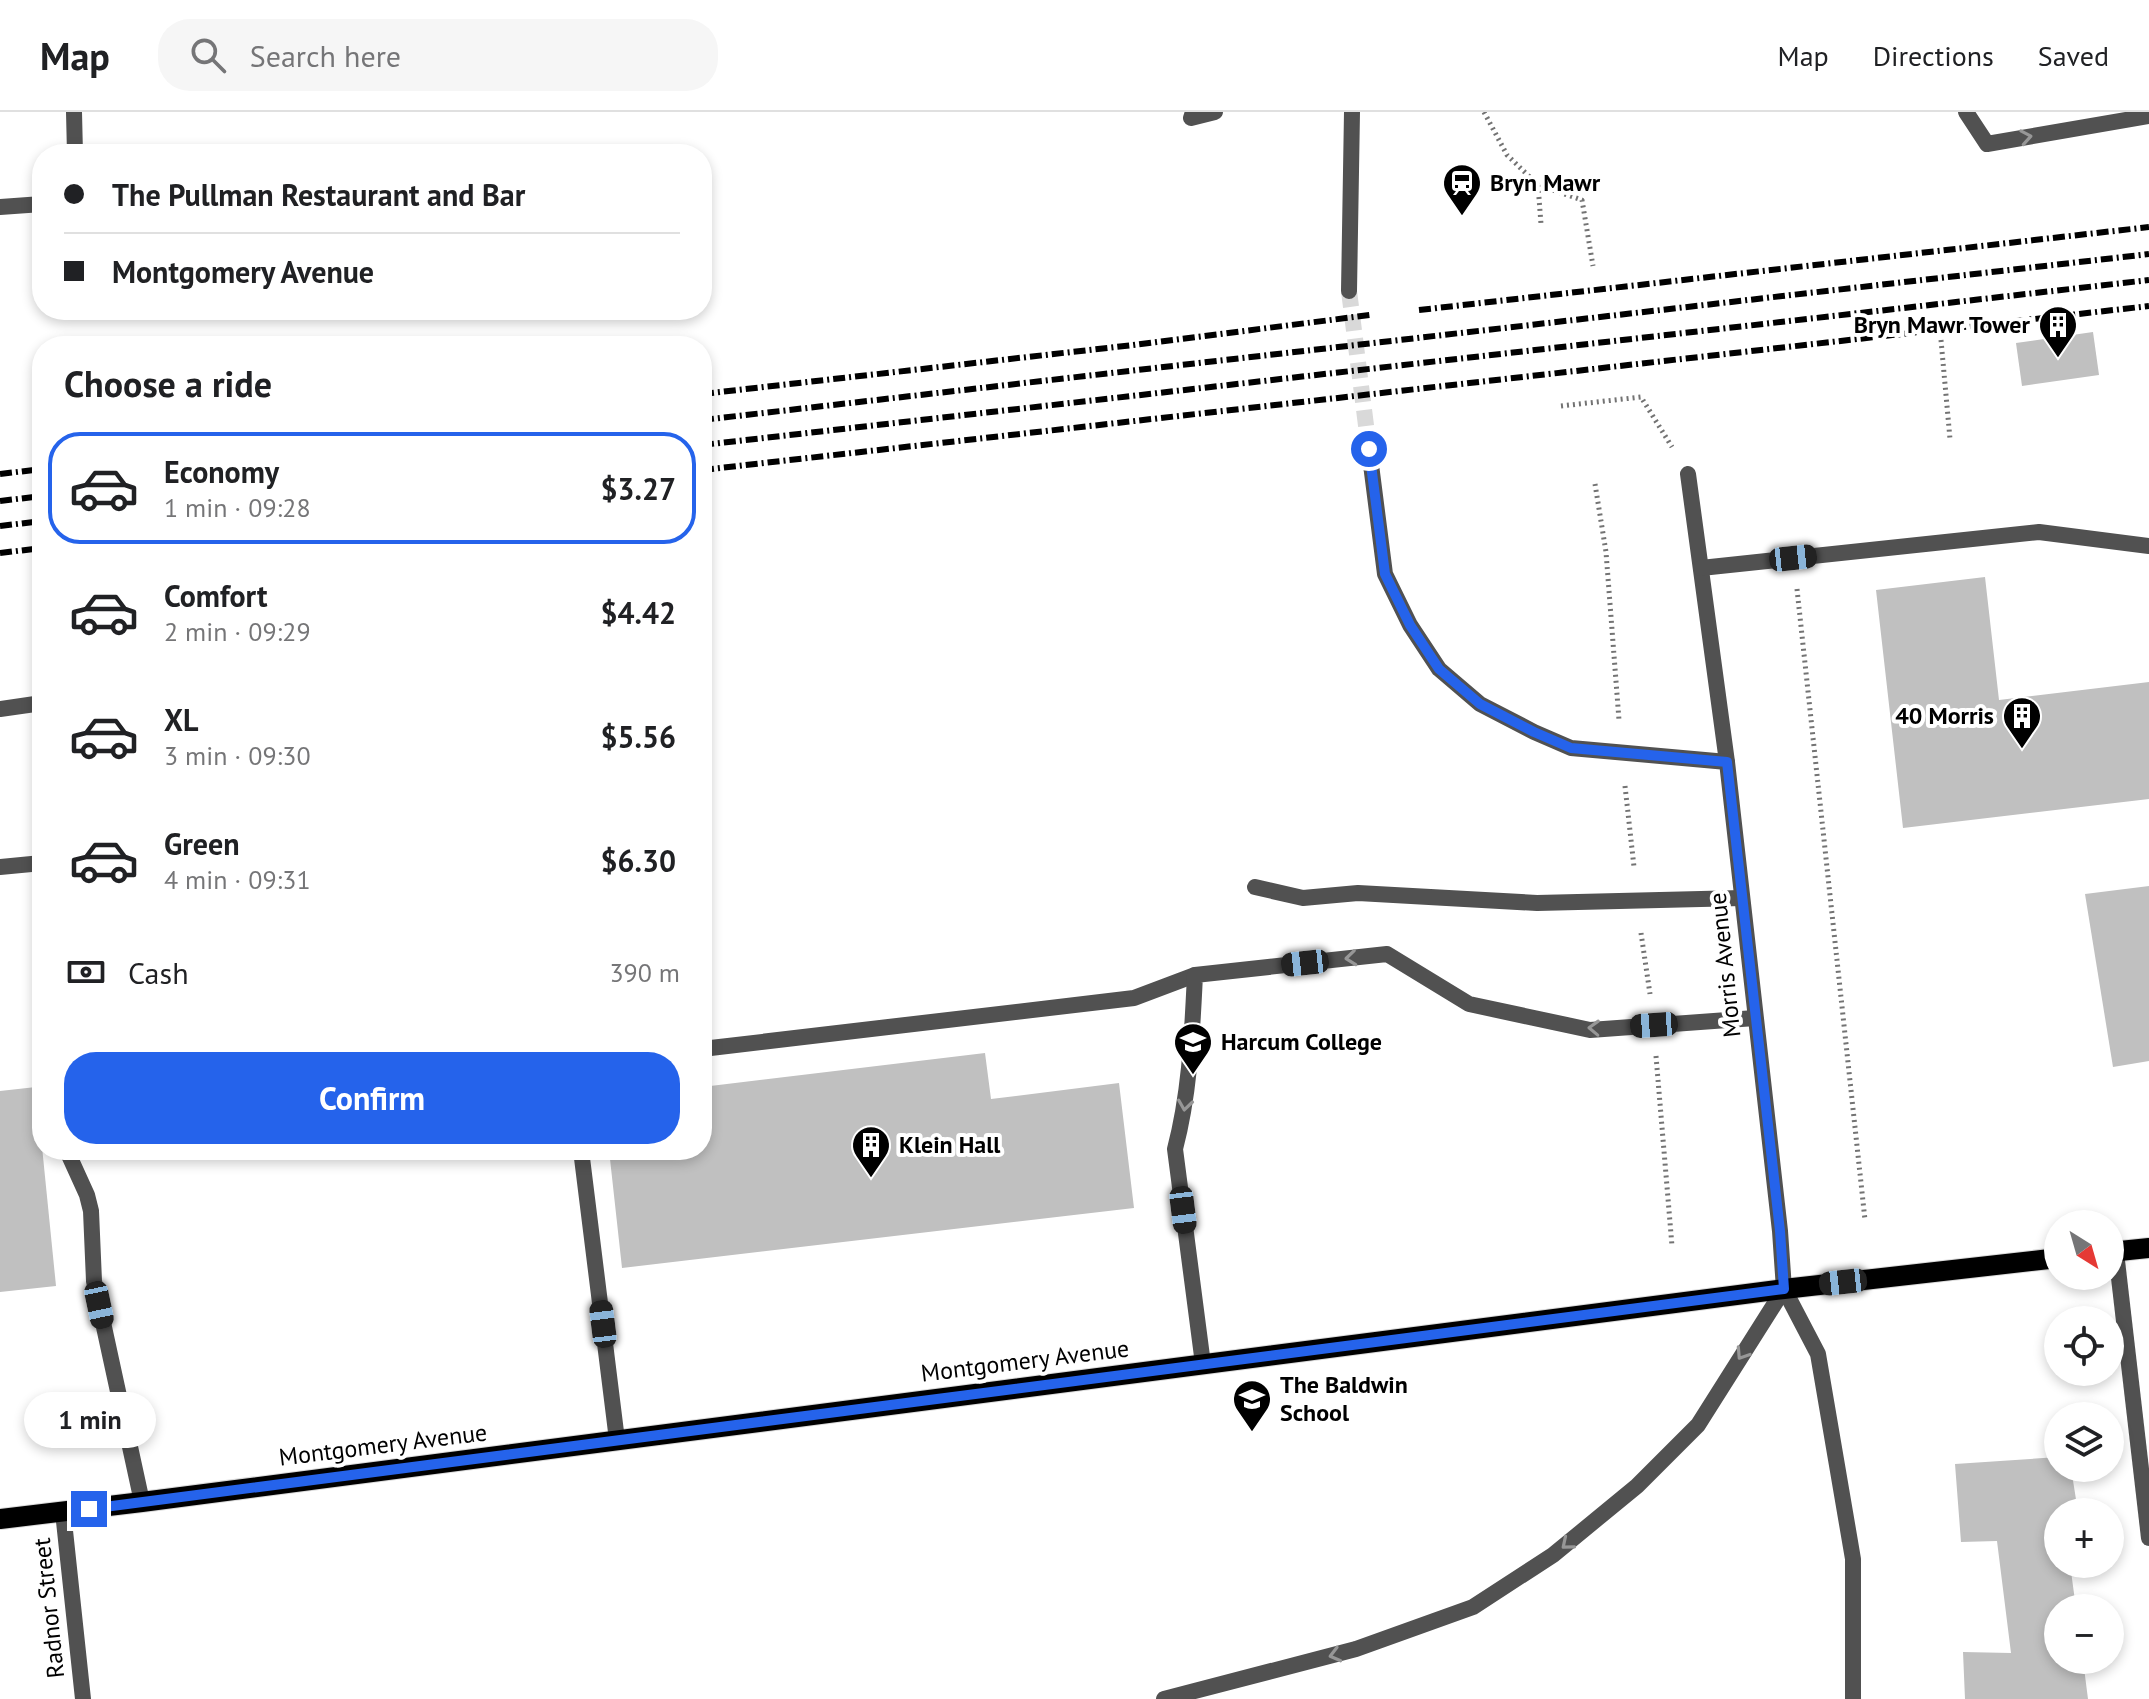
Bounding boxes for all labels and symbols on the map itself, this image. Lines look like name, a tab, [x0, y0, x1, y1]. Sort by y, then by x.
one-way arrow	[2019, 130, 2033, 147]
station icon: Bryn Mawr	[1441, 162, 1483, 217]
place label: Bryn Mawr	[1490, 167, 1601, 198]
building icon: Bryn Mawr Tower	[2037, 304, 2079, 359]
place label: Bryn Mawr Tower	[1854, 309, 2031, 340]
route start	[1351, 431, 1387, 467]
car	[1768, 544, 1818, 572]
building icon: 40 Morris	[2001, 695, 2043, 750]
place label: 40 Morris	[1895, 700, 1994, 731]
street label: Morris Avenue	[1701, 891, 1748, 1039]
car	[1280, 949, 1330, 977]
one-way arrow	[1344, 949, 1357, 966]
car	[1629, 1011, 1679, 1039]
one-way arrow	[1587, 1020, 1599, 1037]
school or university icon: Harcum College	[1172, 1021, 1214, 1076]
place label: Harcum College	[1221, 1026, 1382, 1057]
one-way arrow	[1177, 1098, 1194, 1112]
building icon: Klein Hall	[850, 1124, 892, 1179]
place label: Klein Hall	[899, 1129, 1001, 1160]
car	[1168, 1185, 1198, 1235]
north arrow	[2044, 1210, 2124, 1290]
car	[1818, 1268, 1868, 1296]
car	[82, 1279, 116, 1331]
car	[588, 1299, 618, 1349]
street label: Montgomery Avenue	[919, 1332, 1131, 1389]
one-way arrow	[1737, 1346, 1752, 1360]
place label: The Baldwin School	[1280, 1369, 1408, 1428]
school or university icon: The Baldwin School	[1231, 1378, 1273, 1433]
callout: 1 min	[23, 1393, 155, 1449]
street label: Montgomery Avenue	[277, 1416, 489, 1473]
route end	[71, 1491, 107, 1527]
one-way arrow	[1561, 1534, 1576, 1548]
street label: Radnor Street	[26, 1536, 71, 1680]
one-way arrow	[1328, 1645, 1342, 1662]

